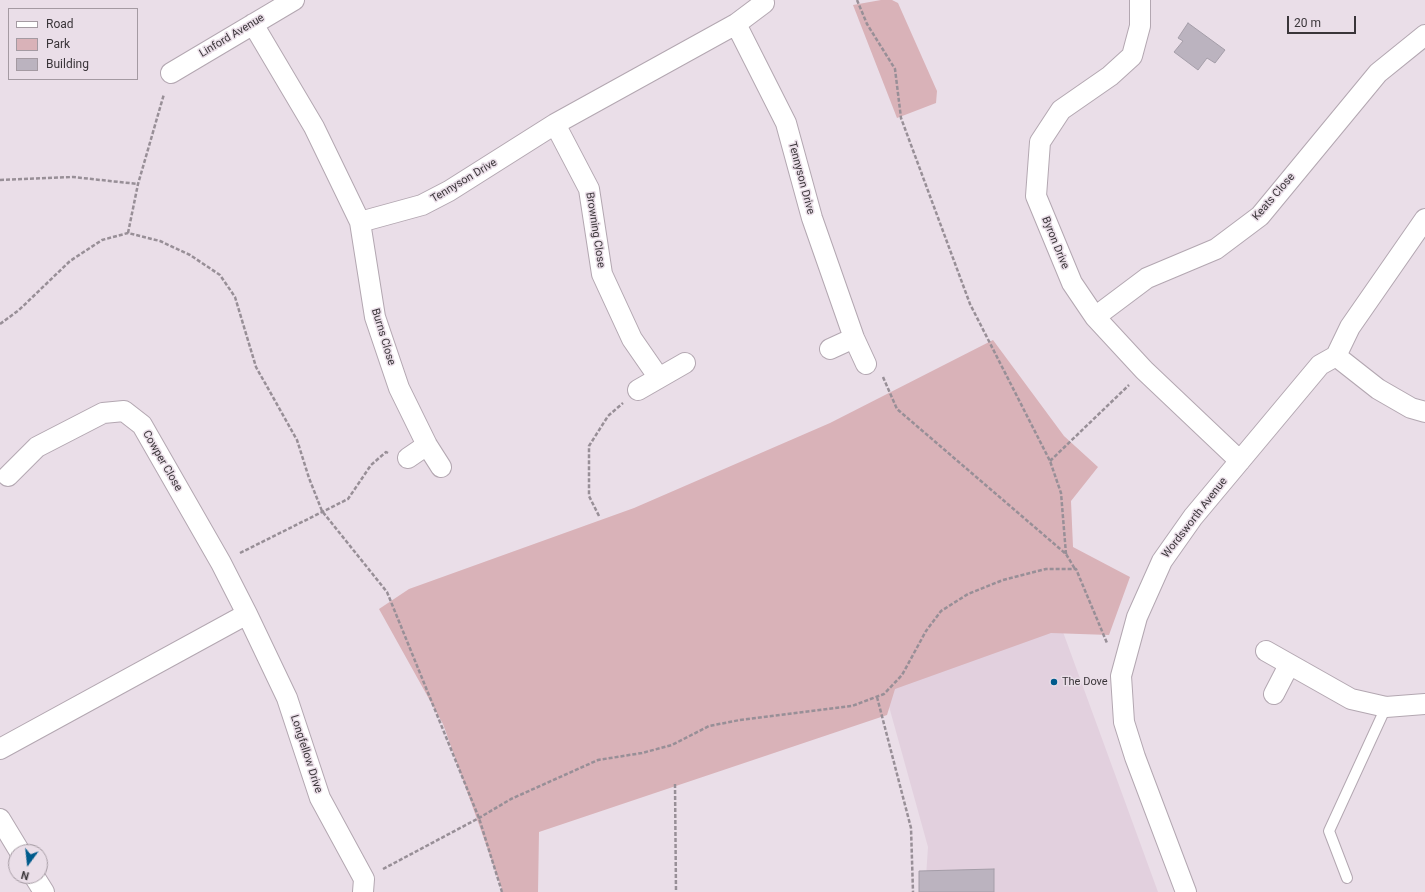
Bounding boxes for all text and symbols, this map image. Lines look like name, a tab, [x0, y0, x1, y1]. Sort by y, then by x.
legend	[8, 8, 138, 80]
scale bar	[1289, 8, 1358, 34]
street label: Linford Avenue	[197, 11, 267, 61]
text: 20 m	[1294, 16, 1321, 30]
text: Road	[46, 17, 74, 31]
text: Park	[46, 37, 70, 51]
text: Building	[46, 57, 89, 71]
street label: Tennyson Drive	[785, 140, 817, 216]
street label: Tennyson Drive	[429, 156, 499, 206]
street label: Keats Close	[1250, 171, 1298, 223]
street label: Browning Close	[583, 191, 607, 269]
street label: Byron Drive	[1038, 215, 1072, 271]
street label: Burns Close	[368, 307, 398, 367]
street label: Cowper Close	[139, 428, 185, 494]
street label: Wordsworth Avenue	[1160, 475, 1230, 561]
place label: The Dove	[1062, 675, 1108, 689]
marker: The Dove	[1049, 677, 1059, 687]
street label: Longfellow Drive	[287, 713, 325, 795]
north arrow	[8, 844, 48, 884]
text: N	[20, 868, 30, 882]

